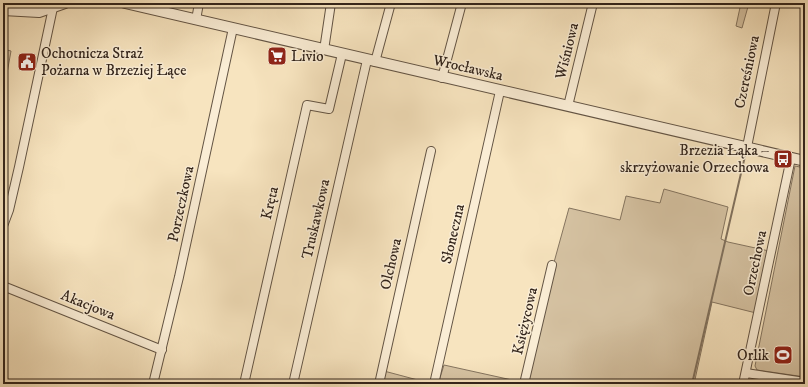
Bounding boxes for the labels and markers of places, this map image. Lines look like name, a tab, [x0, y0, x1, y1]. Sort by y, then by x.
place label: Ochotnicza Straż Pożarna w Brzeziej Łące	[41, 44, 186, 80]
supermarket icon: Livio	[266, 45, 288, 67]
place label: Livio	[291, 47, 323, 66]
public building icon: Ochotnicza Straż Pożarna w Brzeziej Łące	[16, 51, 38, 73]
place label: Brzezia Łąka – skrzyżowanie Orzechowa	[620, 141, 770, 177]
bus stop icon: Brzezia Łąka – skrzyżowanie Orzechowa	[772, 148, 794, 170]
sports icon: Orlik	[772, 344, 794, 366]
place label: Orlik	[737, 346, 770, 365]

